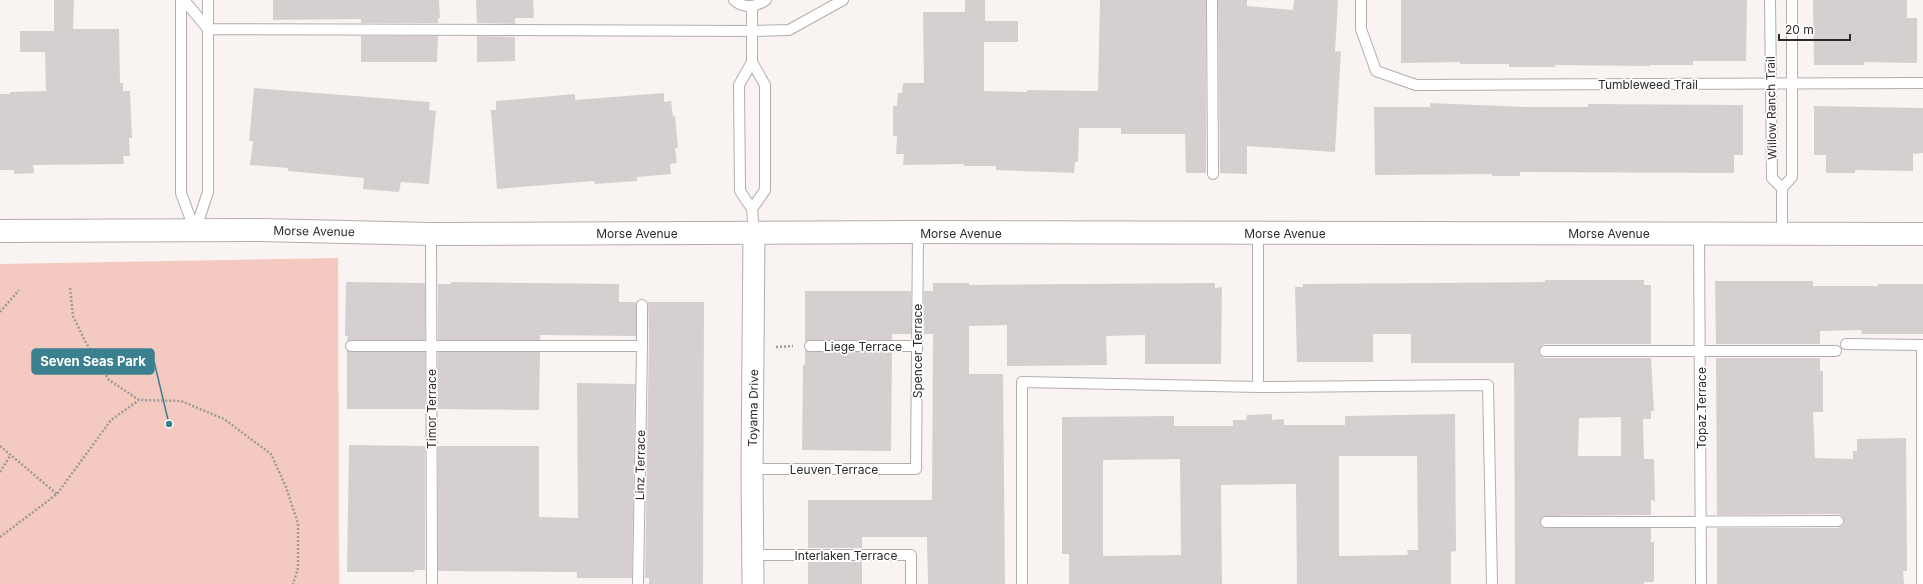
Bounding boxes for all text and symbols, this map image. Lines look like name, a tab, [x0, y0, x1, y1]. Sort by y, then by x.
scale bar	[1779, 16, 1850, 42]
text: 20 m	[1785, 22, 1814, 37]
street label: Willow Ranch Trail	[1763, 56, 1779, 160]
street label: Tumbleweed Trail	[1598, 77, 1698, 92]
street label: Morse Avenue	[273, 223, 355, 239]
street label: Morse Avenue	[596, 226, 678, 241]
street label: Morse Avenue	[920, 226, 1002, 241]
street label: Morse Avenue	[1244, 226, 1326, 241]
street label: Morse Avenue	[1568, 226, 1650, 241]
street label: Spencer Terrace	[910, 304, 925, 398]
street label: Liege Terrace	[824, 339, 902, 354]
callout: Seven Seas Park	[32, 349, 154, 374]
text: Seven Seas Park	[40, 353, 146, 369]
street label: Topaz Terrace	[1694, 367, 1709, 449]
street label: Timor Terrace	[424, 369, 439, 449]
street label: Toyama Drive	[745, 369, 761, 447]
street label: Linz Terrace	[632, 430, 648, 500]
street label: Leuven Terrace	[790, 462, 878, 477]
street label: Interlaken Terrace	[795, 548, 897, 563]

